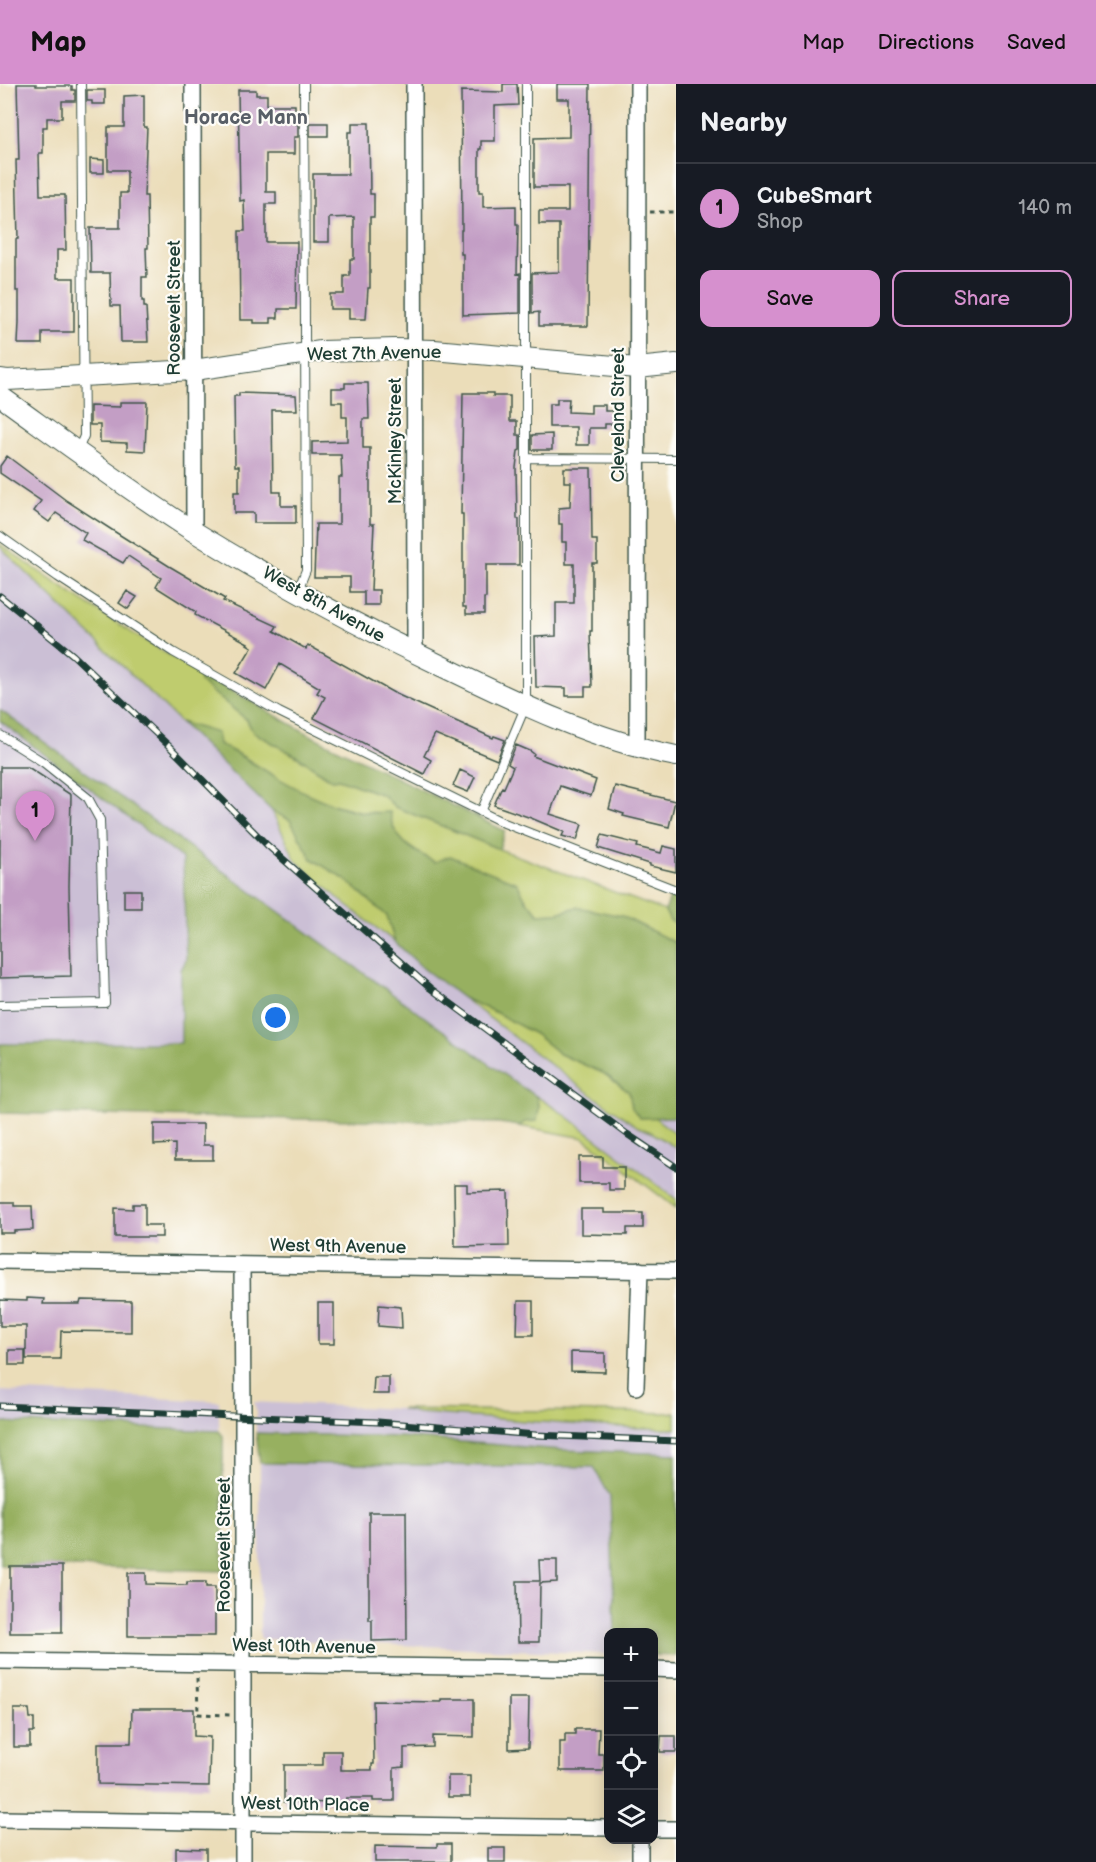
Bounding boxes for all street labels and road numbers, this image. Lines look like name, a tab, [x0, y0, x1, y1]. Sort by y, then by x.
street label: Roosevelt Street	[164, 240, 185, 376]
street label: West 7th Avenue	[307, 342, 442, 365]
street label: Cleveland Street	[608, 347, 629, 482]
street label: McKinley Street	[385, 377, 406, 504]
street label: West 8th Avenue	[259, 562, 389, 647]
street label: West 9th Avenue	[270, 1235, 407, 1258]
street label: Roosevelt Street	[214, 1477, 235, 1613]
street label: West 10th Avenue	[232, 1635, 376, 1658]
street label: West 10th Place	[240, 1793, 370, 1816]

